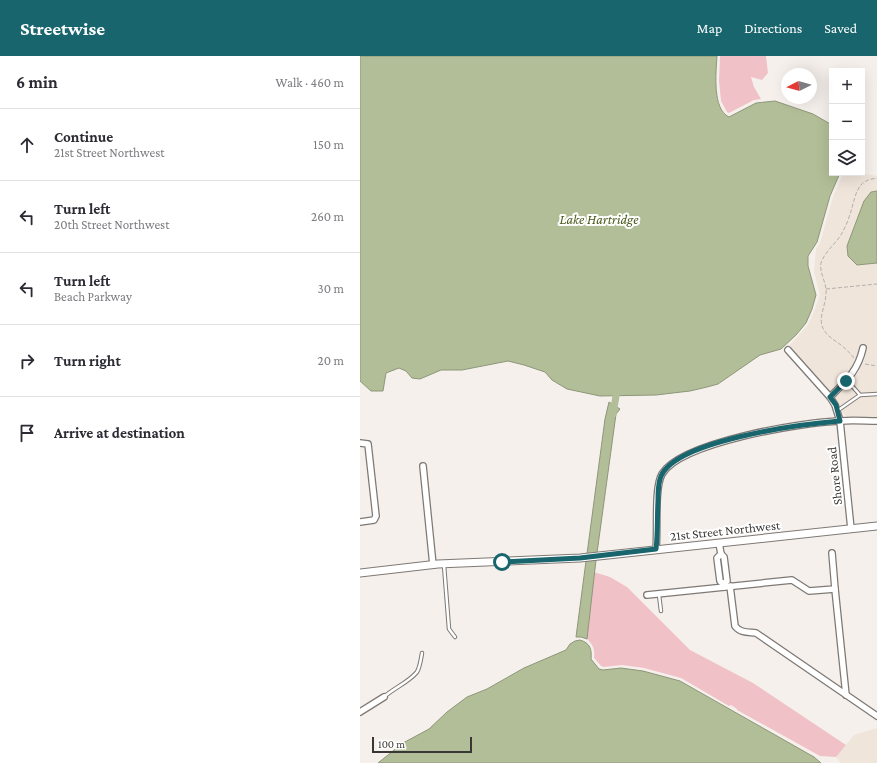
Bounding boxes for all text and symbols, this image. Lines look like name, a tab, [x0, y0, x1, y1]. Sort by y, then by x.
text: Streetwise	[20, 18, 105, 39]
text: Map	[697, 20, 722, 36]
text: Directions	[744, 20, 802, 36]
text: Saved	[824, 20, 857, 36]
north arrow	[781, 68, 817, 104]
map controls	[829, 68, 865, 176]
button: +	[829, 68, 865, 104]
text: 6 min	[16, 73, 58, 92]
text: Walk · 460 m	[276, 75, 344, 90]
button: −	[829, 104, 865, 140]
text: Continue	[54, 129, 113, 145]
icon: ahead	[16, 134, 38, 156]
text: 150 m	[313, 137, 344, 152]
button: layers	[829, 140, 865, 176]
text: 21st Street Northwest	[54, 145, 165, 160]
text: Turn left	[54, 201, 110, 217]
icon: left	[16, 206, 38, 228]
text: 260 m	[311, 209, 344, 224]
water label: Lake Hartridge	[559, 211, 639, 227]
text: 20th Street Northwest	[54, 217, 170, 232]
text: Turn left	[54, 273, 110, 289]
icon: left	[16, 278, 38, 300]
text: 30 m	[318, 281, 344, 296]
text: Beach Parkway	[54, 289, 132, 304]
icon: right	[16, 350, 38, 372]
text: Turn right	[54, 353, 121, 369]
text: 20 m	[318, 353, 344, 368]
route end	[837, 372, 855, 390]
icon: arrive	[16, 422, 38, 444]
text: Arrive at destination	[54, 425, 185, 441]
street label: Shore Road	[824, 446, 845, 506]
street label: 21st Street Northwest	[669, 517, 782, 544]
route start	[493, 553, 511, 571]
scale bar	[372, 735, 472, 754]
text: 100 m	[378, 738, 405, 750]

